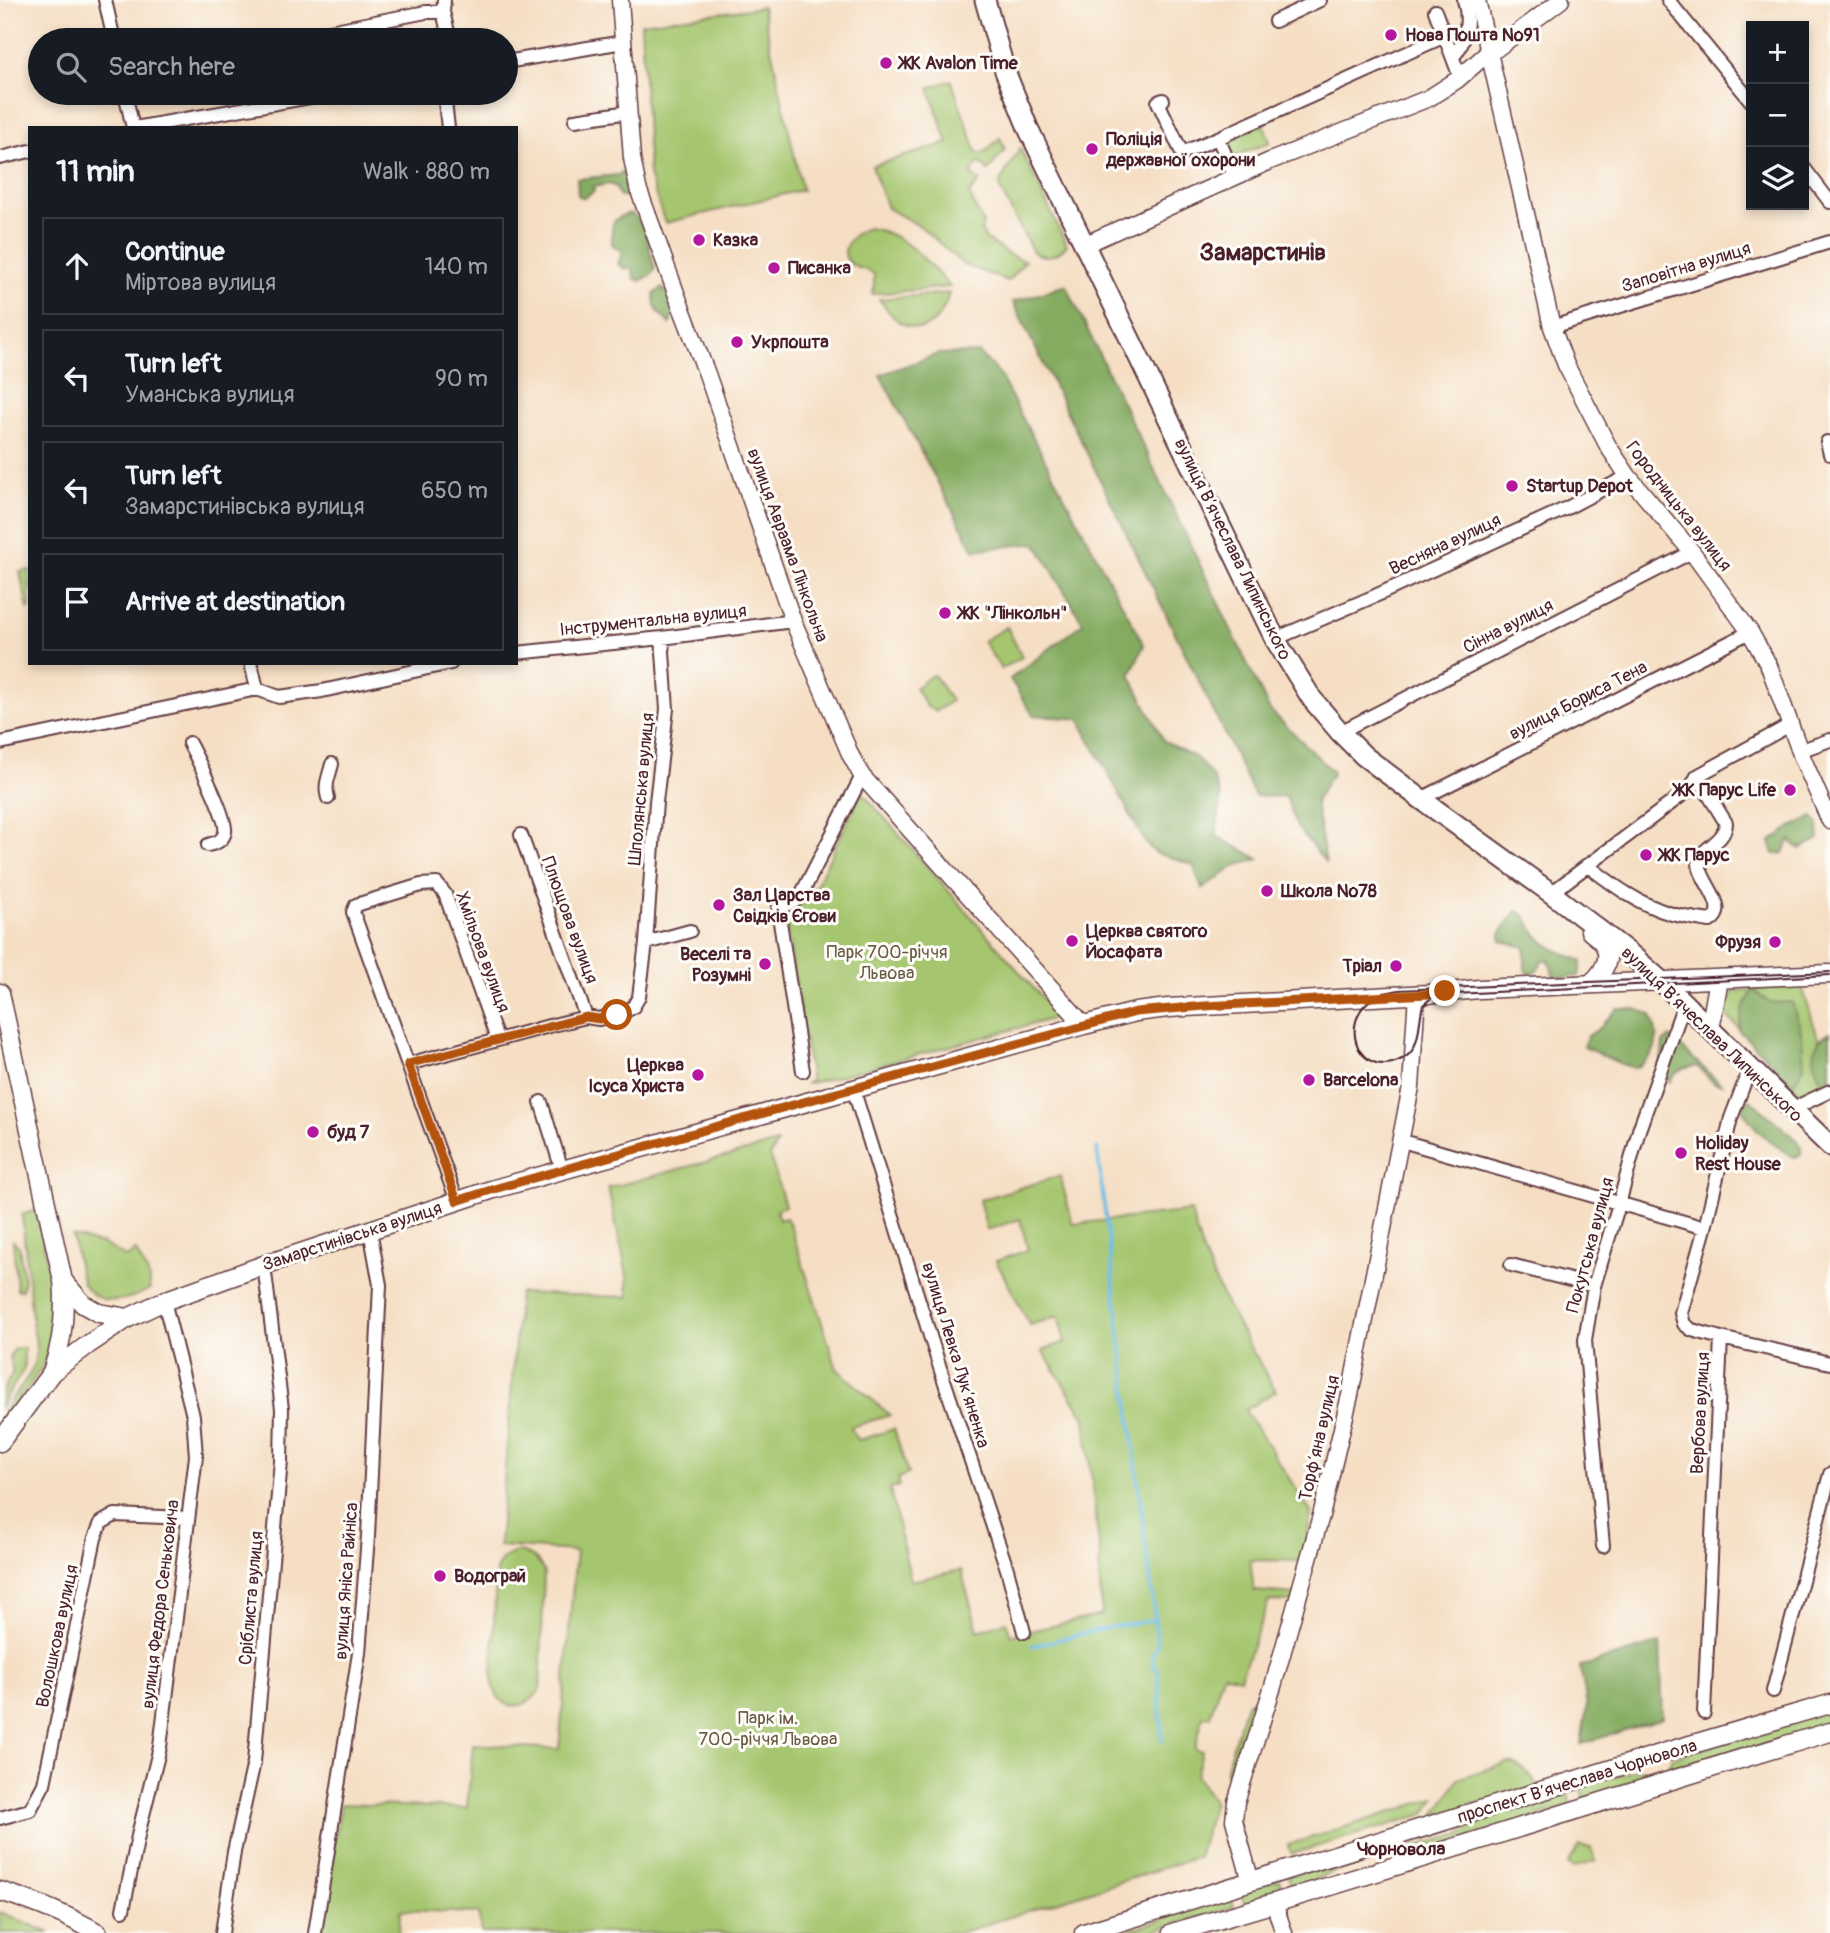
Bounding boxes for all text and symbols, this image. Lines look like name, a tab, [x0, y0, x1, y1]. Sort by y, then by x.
map controls	[1746, 21, 1809, 210]
button: +	[1746, 21, 1809, 84]
place label: Нова Пошта №91	[1405, 24, 1540, 47]
marker: Нова Пошта №91	[1383, 27, 1399, 43]
search box	[28, 28, 518, 105]
icon: search	[52, 48, 90, 86]
text: Search here	[108, 51, 235, 83]
place label: ЖК Avalon Time	[897, 52, 1019, 75]
marker: ЖК Avalon Time	[878, 55, 894, 71]
button: −	[1746, 84, 1809, 147]
place label: Поліція державної охорони	[1105, 128, 1255, 172]
marker: Поліція державної охорони	[1084, 141, 1100, 157]
button: layers	[1746, 147, 1809, 210]
text: 11 min	[56, 153, 135, 190]
text: Walk · 880 m	[363, 157, 490, 186]
place label: Казка	[713, 229, 759, 252]
marker: Казка	[691, 232, 707, 248]
text: Continue	[125, 236, 225, 268]
street label: Заповітна вулиця	[1619, 237, 1754, 298]
district label: Замарстинів	[1200, 238, 1326, 267]
icon: ahead	[58, 247, 96, 285]
text: 140 m	[425, 252, 488, 281]
place label: Писанка	[788, 257, 852, 280]
marker: Писанка	[766, 260, 782, 276]
text: Міртова вулиця	[125, 268, 276, 297]
place label: Укрпошта	[751, 331, 829, 354]
marker: Укрпошта	[729, 334, 745, 350]
text: Turn left	[125, 348, 221, 380]
icon: left	[58, 359, 96, 397]
text: 90 m	[435, 364, 488, 393]
text: Уманська вулиця	[125, 380, 295, 409]
street label: вулиця Вʼячеслава Липинського	[1169, 435, 1296, 664]
street label: Городницька вулиця	[1621, 437, 1737, 576]
street label: вулиця Авраама Лінкольна	[742, 445, 833, 645]
text: Turn left	[125, 460, 221, 492]
icon: left	[58, 471, 96, 509]
place label: Startup Depot	[1526, 475, 1634, 498]
text: 650 m	[421, 476, 488, 505]
marker: Startup Depot	[1504, 478, 1520, 494]
text: Замарстинівська вулиця	[125, 492, 365, 521]
street label: Весняна вулиця	[1386, 509, 1505, 580]
icon: arrive	[58, 583, 96, 621]
text: Arrive at destination	[125, 586, 345, 618]
street label: Сінна вулиця	[1459, 594, 1557, 659]
street label: Інструментальна вулиця	[558, 599, 748, 642]
place label: ЖК "Лінкольн"	[956, 602, 1067, 625]
marker: ЖК "Лінкольн"	[937, 605, 953, 621]
street label: вулиця Бориса Тена	[1505, 656, 1651, 745]
street label: Шполянська вулиця	[623, 712, 660, 866]
place label: ЖК Парус Life	[1671, 779, 1777, 802]
marker: ЖК Парус Life	[1782, 782, 1798, 798]
place label: ЖК Парус	[1657, 844, 1730, 867]
marker: ЖК Парус	[1638, 847, 1654, 863]
street label: Плющова вулиця	[536, 854, 603, 987]
place label: Школа №78	[1280, 880, 1377, 903]
marker: Школа №78	[1259, 883, 1275, 899]
place label: Зал Царства Свідків Єгови	[733, 884, 836, 928]
street label: Хмільова вулиця	[450, 889, 515, 1016]
marker: Зал Царства Свідків Єгови	[711, 897, 727, 913]
place label: Церква святого Йосафата	[1086, 920, 1208, 964]
place label: Фрузя	[1715, 931, 1761, 954]
marker: Церква святого Йосафата	[1064, 933, 1080, 949]
marker: Фрузя	[1767, 934, 1783, 950]
park label: Парк 700-річчя Львова	[827, 941, 947, 985]
street label: вулиця Вʼячеслава Липинського	[1616, 941, 1808, 1128]
place label: Веселі та Розумні	[680, 943, 752, 987]
place label: Тріал	[1341, 955, 1382, 978]
marker: Веселі та Розумні	[757, 956, 773, 972]
marker: Тріал	[1388, 958, 1404, 974]
route end	[1429, 975, 1460, 1006]
route start	[601, 999, 632, 1030]
place label: Церква Ісуса Христа	[588, 1054, 685, 1098]
marker: Церква Ісуса Христа	[690, 1067, 706, 1083]
place label: Barcelona	[1323, 1069, 1399, 1092]
marker: Barcelona	[1301, 1072, 1317, 1088]
place label: буд 7	[327, 1121, 370, 1144]
marker: буд 7	[305, 1124, 321, 1140]
place label: Holiday Rest House	[1695, 1132, 1782, 1176]
marker: Holiday Rest House	[1673, 1145, 1689, 1161]
street label: Покутська вулиця	[1561, 1175, 1620, 1315]
street label: Замарстинівська вулиця	[259, 1197, 445, 1276]
street label: вулиця Левка Лукʼяненка	[916, 1260, 995, 1451]
street label: Вербова вулиця	[1686, 1351, 1715, 1475]
street label: Торфʼяна вулиця	[1294, 1373, 1345, 1503]
street label: вулиця Федора Сеньковича	[136, 1498, 185, 1710]
street label: вулиця Яніса Райніса	[330, 1502, 363, 1660]
street label: Сріблиста вулиця	[234, 1530, 269, 1666]
street label: Волошкова вулиця	[31, 1563, 84, 1710]
place label: Водограй	[454, 1565, 526, 1588]
marker: Водограй	[432, 1568, 448, 1584]
park label: Парк ім. 700-річчя Львова	[699, 1707, 837, 1751]
street label: проспект Вʼячеслава Чорновола	[1454, 1734, 1700, 1829]
district label: Чорновола	[1357, 1837, 1445, 1861]

